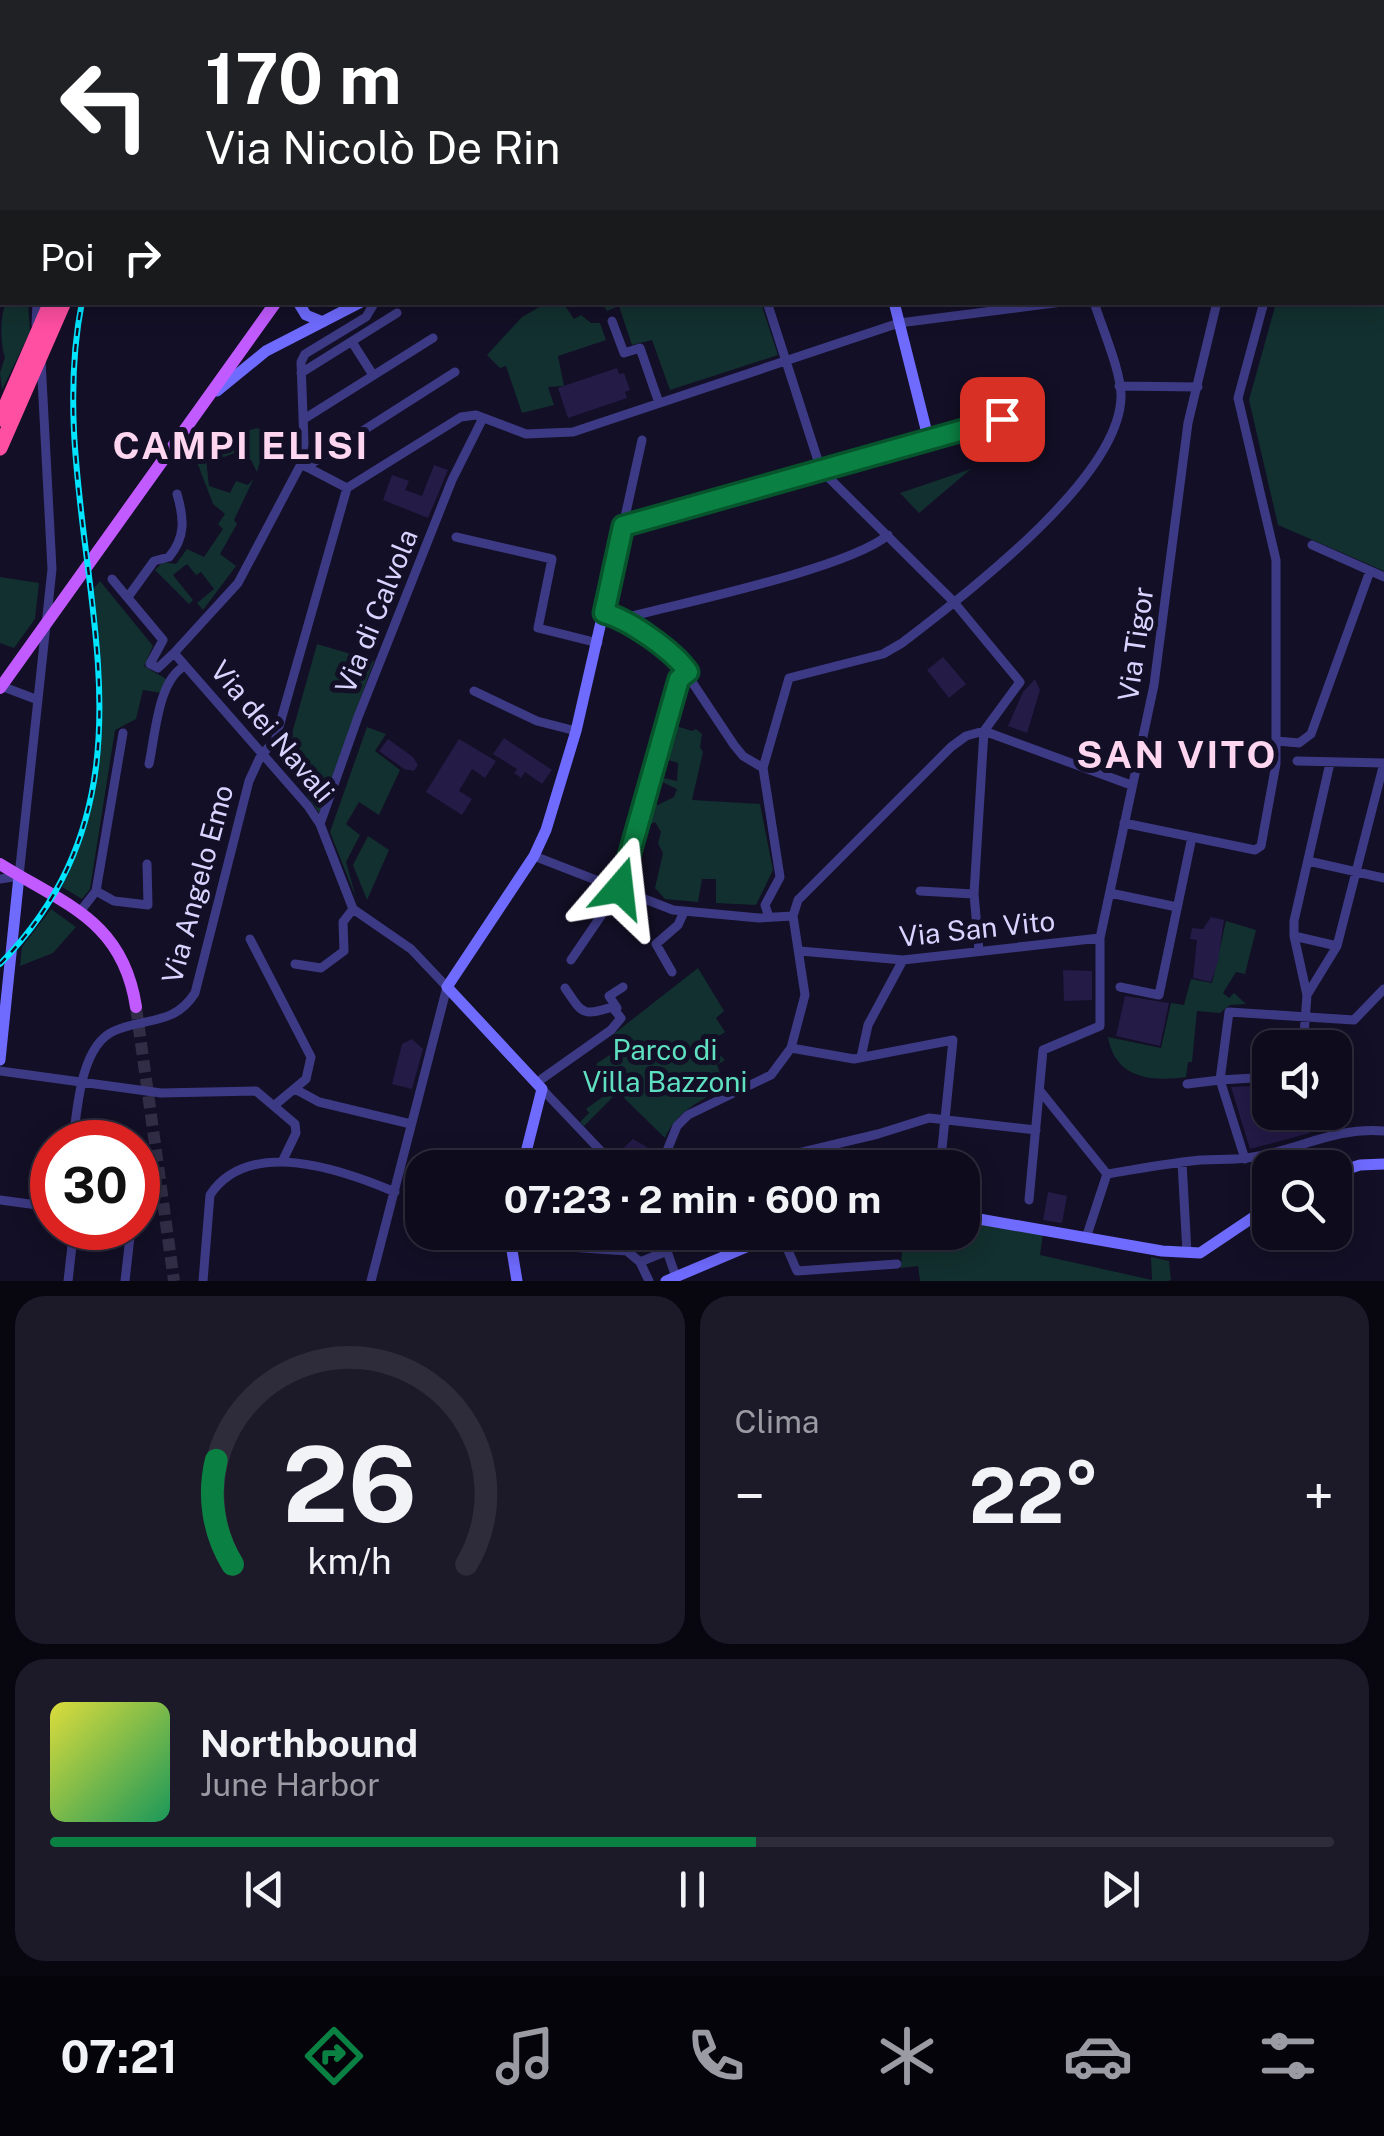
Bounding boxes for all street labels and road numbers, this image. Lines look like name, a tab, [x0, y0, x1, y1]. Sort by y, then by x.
street label: Via di Calvola	[328, 524, 424, 698]
street label: Via Tigor	[1111, 585, 1159, 703]
street label: Via dei Navali	[204, 654, 342, 808]
street label: Via Angelo Emo	[155, 781, 239, 987]
street label: Via San Vito	[897, 903, 1057, 953]

